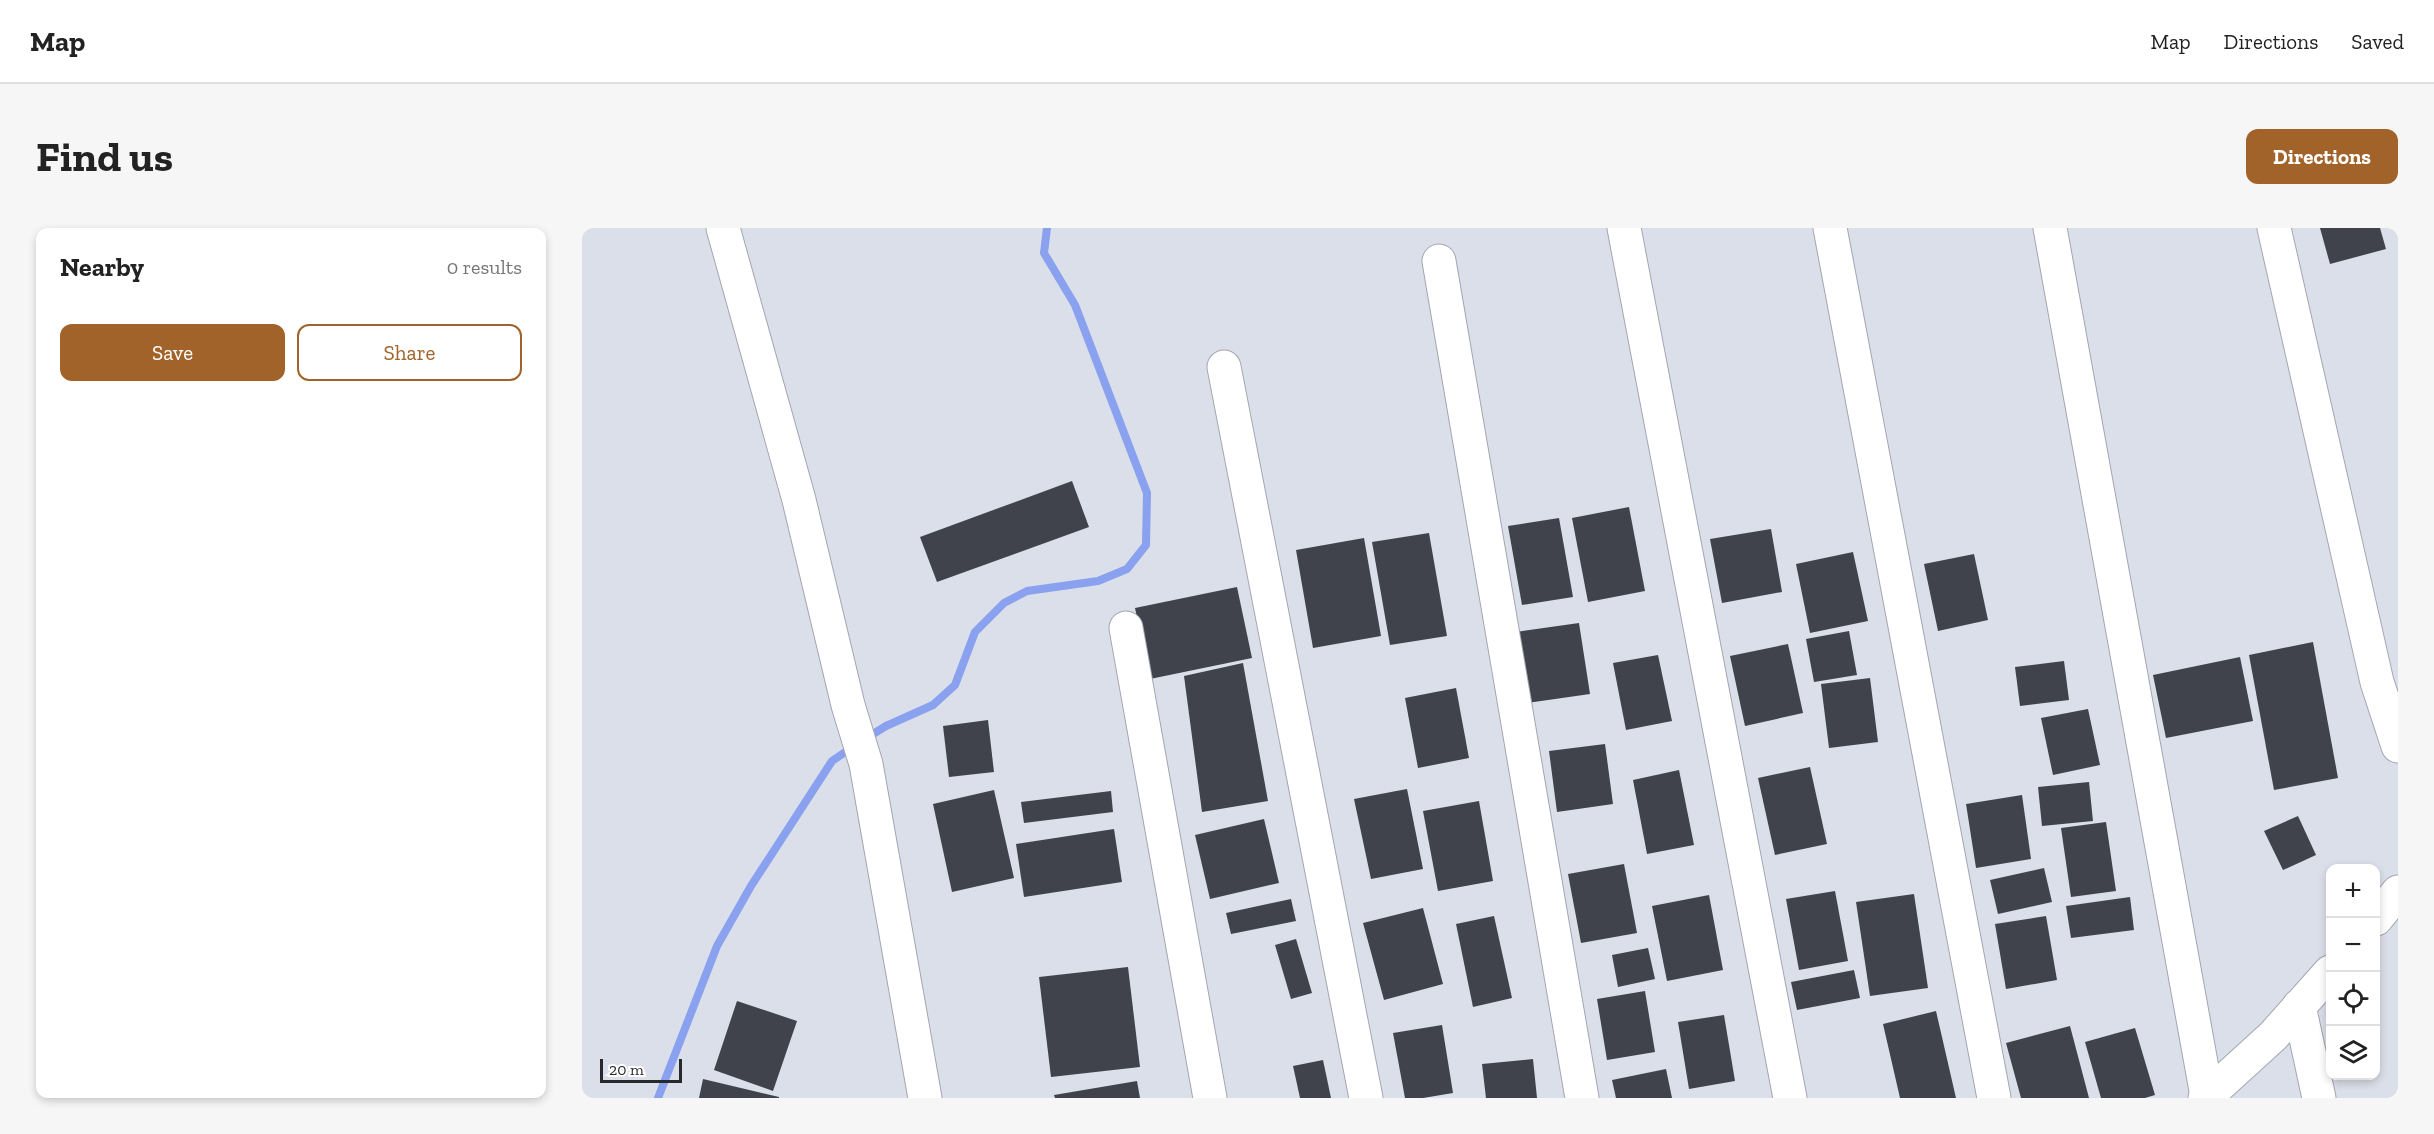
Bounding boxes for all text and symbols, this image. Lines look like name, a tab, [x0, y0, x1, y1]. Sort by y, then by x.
text: Map	[30, 25, 85, 58]
text: Map	[2151, 29, 2191, 54]
text: Directions	[2224, 29, 2318, 54]
text: Saved	[2351, 29, 2404, 54]
button: Directions	[2246, 129, 2398, 184]
text: Find us	[36, 131, 173, 182]
text: Nearby	[60, 251, 144, 283]
text: 0 results	[447, 255, 522, 279]
button: Save	[60, 324, 285, 381]
button: Share	[297, 324, 522, 381]
map controls	[2326, 864, 2380, 1080]
button: +	[2326, 864, 2380, 918]
button: −	[2326, 918, 2380, 972]
button: locate	[2326, 972, 2380, 1026]
button: layers	[2326, 1026, 2380, 1080]
scale bar	[600, 1056, 682, 1084]
text: 20 m	[609, 1060, 644, 1079]

